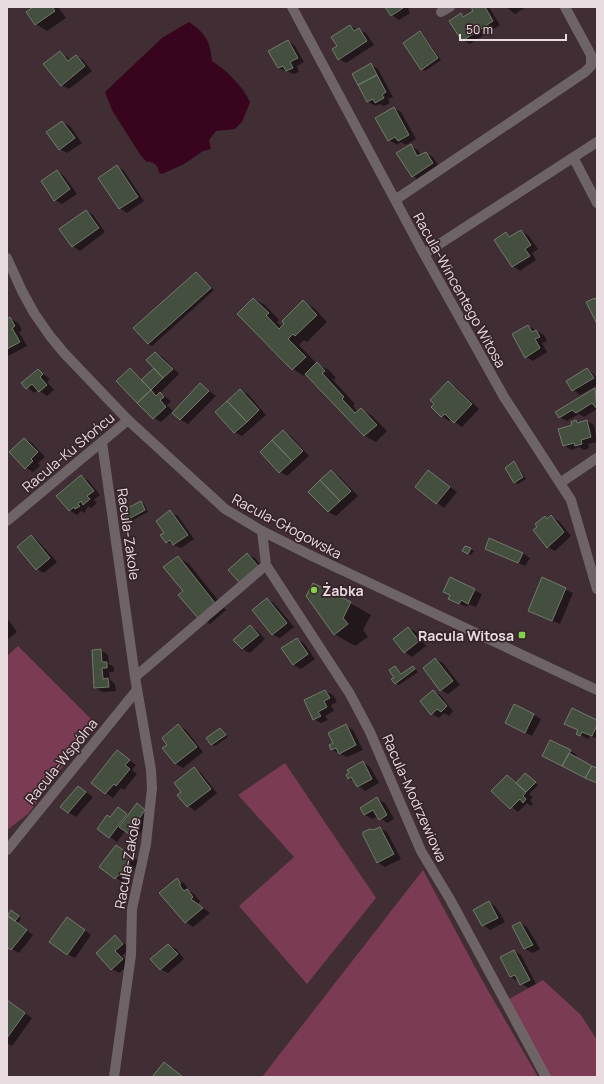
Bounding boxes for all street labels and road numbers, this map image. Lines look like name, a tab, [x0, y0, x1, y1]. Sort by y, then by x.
street label: Racula-Wincentego Witosa	[409, 209, 511, 371]
street label: Racula-Ku Słońcu	[18, 408, 118, 496]
street label: Racula-Zakole	[113, 487, 145, 581]
street label: Racula-Głogowska	[229, 489, 345, 563]
street label: Racula-Wspólna	[21, 714, 101, 808]
street label: Racula-Modrzewiowa	[378, 731, 452, 865]
street label: Racula-Zakole	[110, 816, 144, 910]

